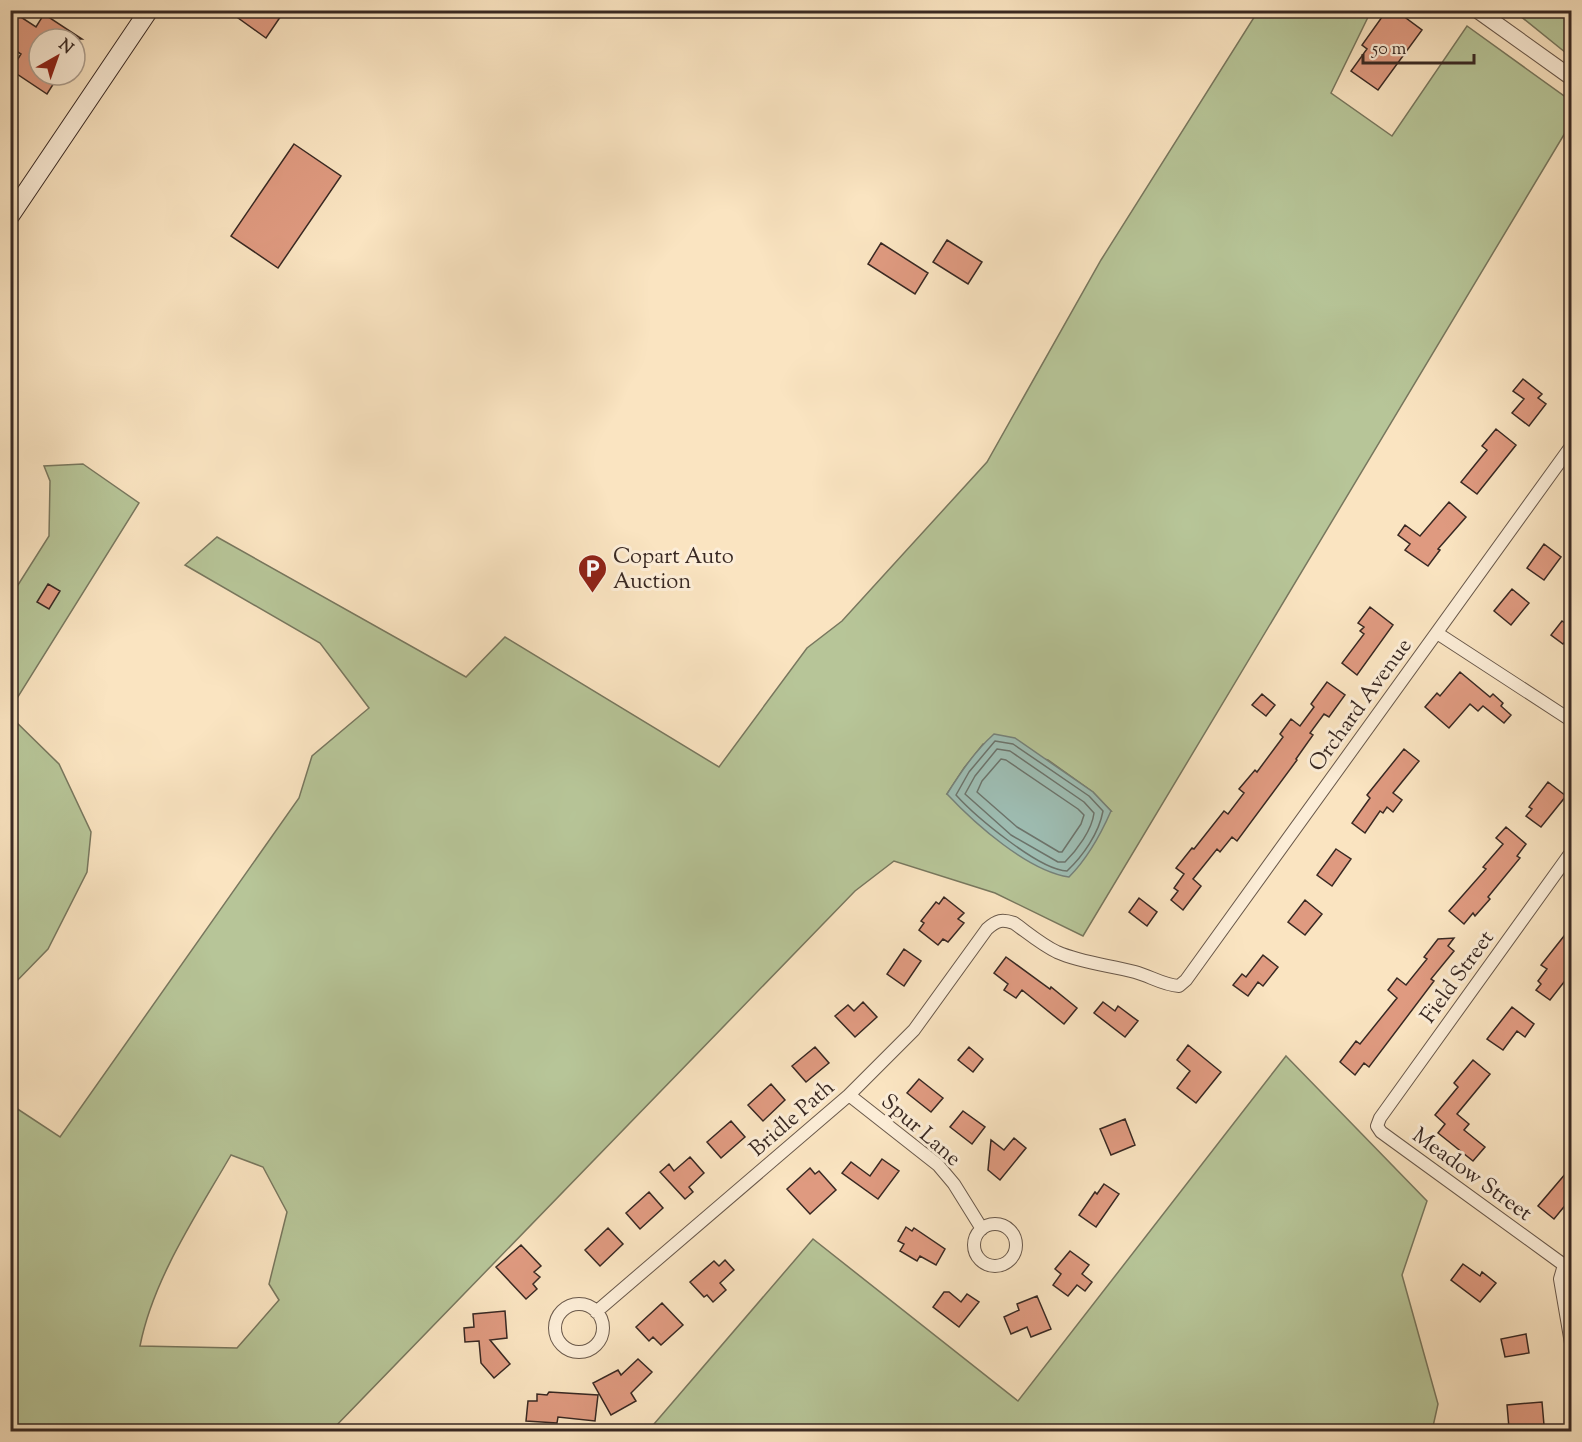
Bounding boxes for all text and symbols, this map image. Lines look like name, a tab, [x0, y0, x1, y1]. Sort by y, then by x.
north arrow	[27, 27, 87, 87]
scale bar	[1363, 27, 1474, 65]
text: N	[53, 35, 77, 60]
text: 50 m	[1371, 37, 1407, 63]
place label: Copart Auto Auction	[613, 542, 734, 599]
parking icon: Copart Auto Auction	[576, 552, 608, 594]
street label: Orchard Avenue	[1302, 632, 1421, 779]
street label: Field Street	[1414, 924, 1503, 1031]
street label: Bridle Path	[743, 1073, 843, 1165]
street label: Spur Lane	[873, 1087, 967, 1175]
street label: Meadow Street	[1405, 1121, 1538, 1230]

